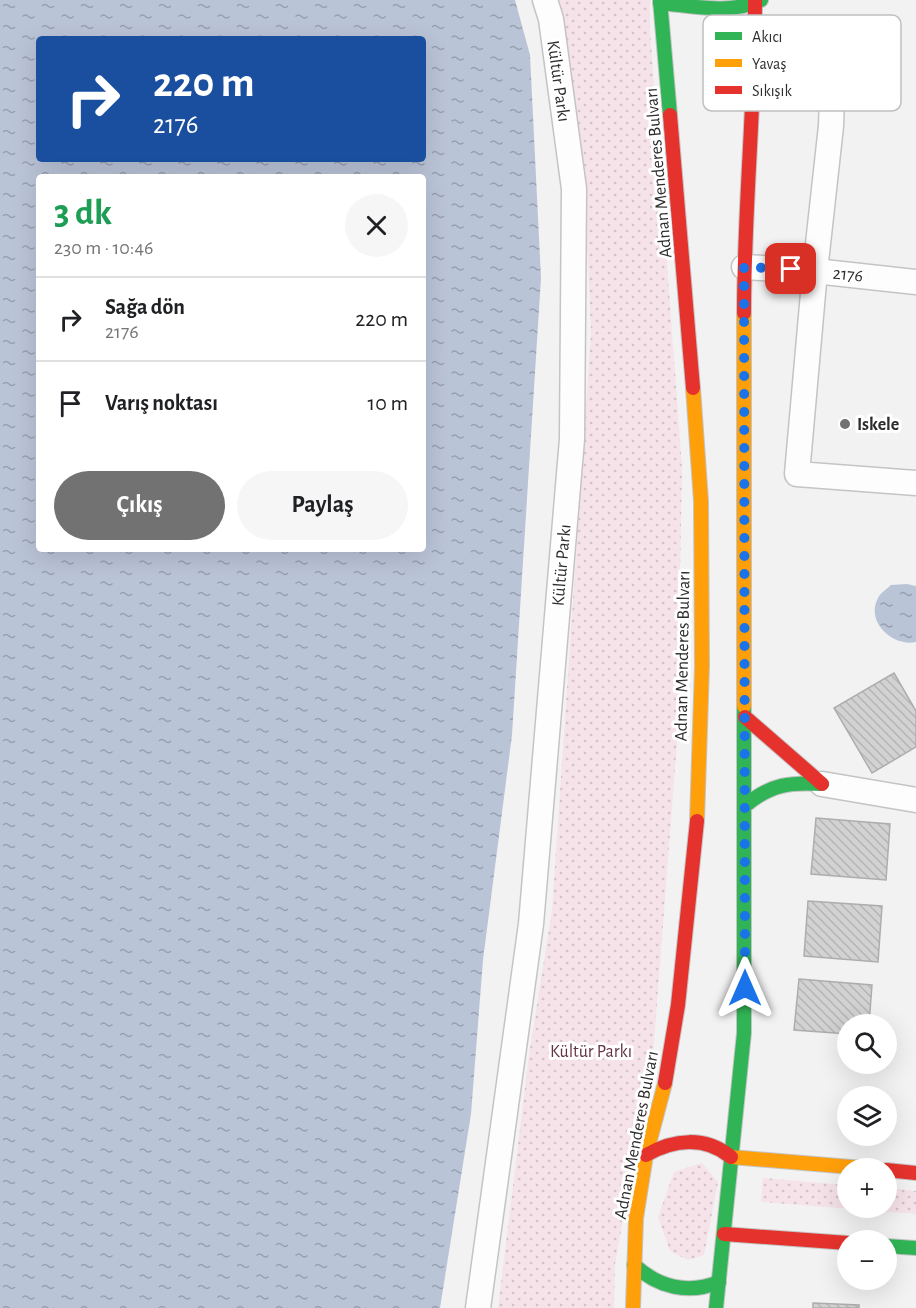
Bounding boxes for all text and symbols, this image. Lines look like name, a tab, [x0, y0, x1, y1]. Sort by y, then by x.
legend	[703, 15, 901, 111]
text: Akıcı	[752, 29, 782, 45]
street label: Kültür Parkı	[543, 39, 573, 123]
text: Yavaş	[752, 56, 787, 72]
icon: right	[54, 60, 132, 138]
text: 220 m	[153, 62, 255, 104]
text: Sıkışık	[752, 83, 792, 99]
street label: Adnan Menderes Bulvarı	[643, 87, 675, 259]
text: 2176	[153, 111, 199, 138]
button: close	[345, 194, 408, 257]
text: 3 dk	[54, 195, 112, 231]
text: 230 m · 10:46	[54, 238, 153, 258]
pin	[765, 243, 816, 294]
icon: arrive	[774, 252, 807, 285]
street label: 2176	[832, 264, 864, 286]
text: Sağa dön	[105, 296, 185, 318]
icon: right	[54, 303, 87, 336]
text: 220 m	[355, 308, 408, 330]
text: 2176	[105, 322, 139, 342]
icon: arrive	[54, 387, 87, 420]
text: Varış noktası	[105, 392, 218, 414]
text: 10 m	[368, 392, 408, 414]
place label: Iskele	[857, 416, 899, 434]
marker: Iskele	[838, 417, 852, 431]
button: Çıkış	[54, 471, 225, 540]
button: Paylaş	[237, 471, 408, 540]
street label: Kültür Parkı	[549, 523, 575, 607]
street label: Adnan Menderes Bulvarı	[673, 570, 693, 742]
position arrow	[713, 956, 777, 1020]
map controls	[837, 1014, 897, 1290]
button: search	[837, 1014, 897, 1074]
park label: Kültür Parkı	[550, 1043, 632, 1061]
street label: Adnan Menderes Bulvarı	[612, 1050, 662, 1221]
button: layers	[837, 1086, 897, 1146]
button: +	[837, 1158, 897, 1218]
button: −	[837, 1230, 897, 1290]

